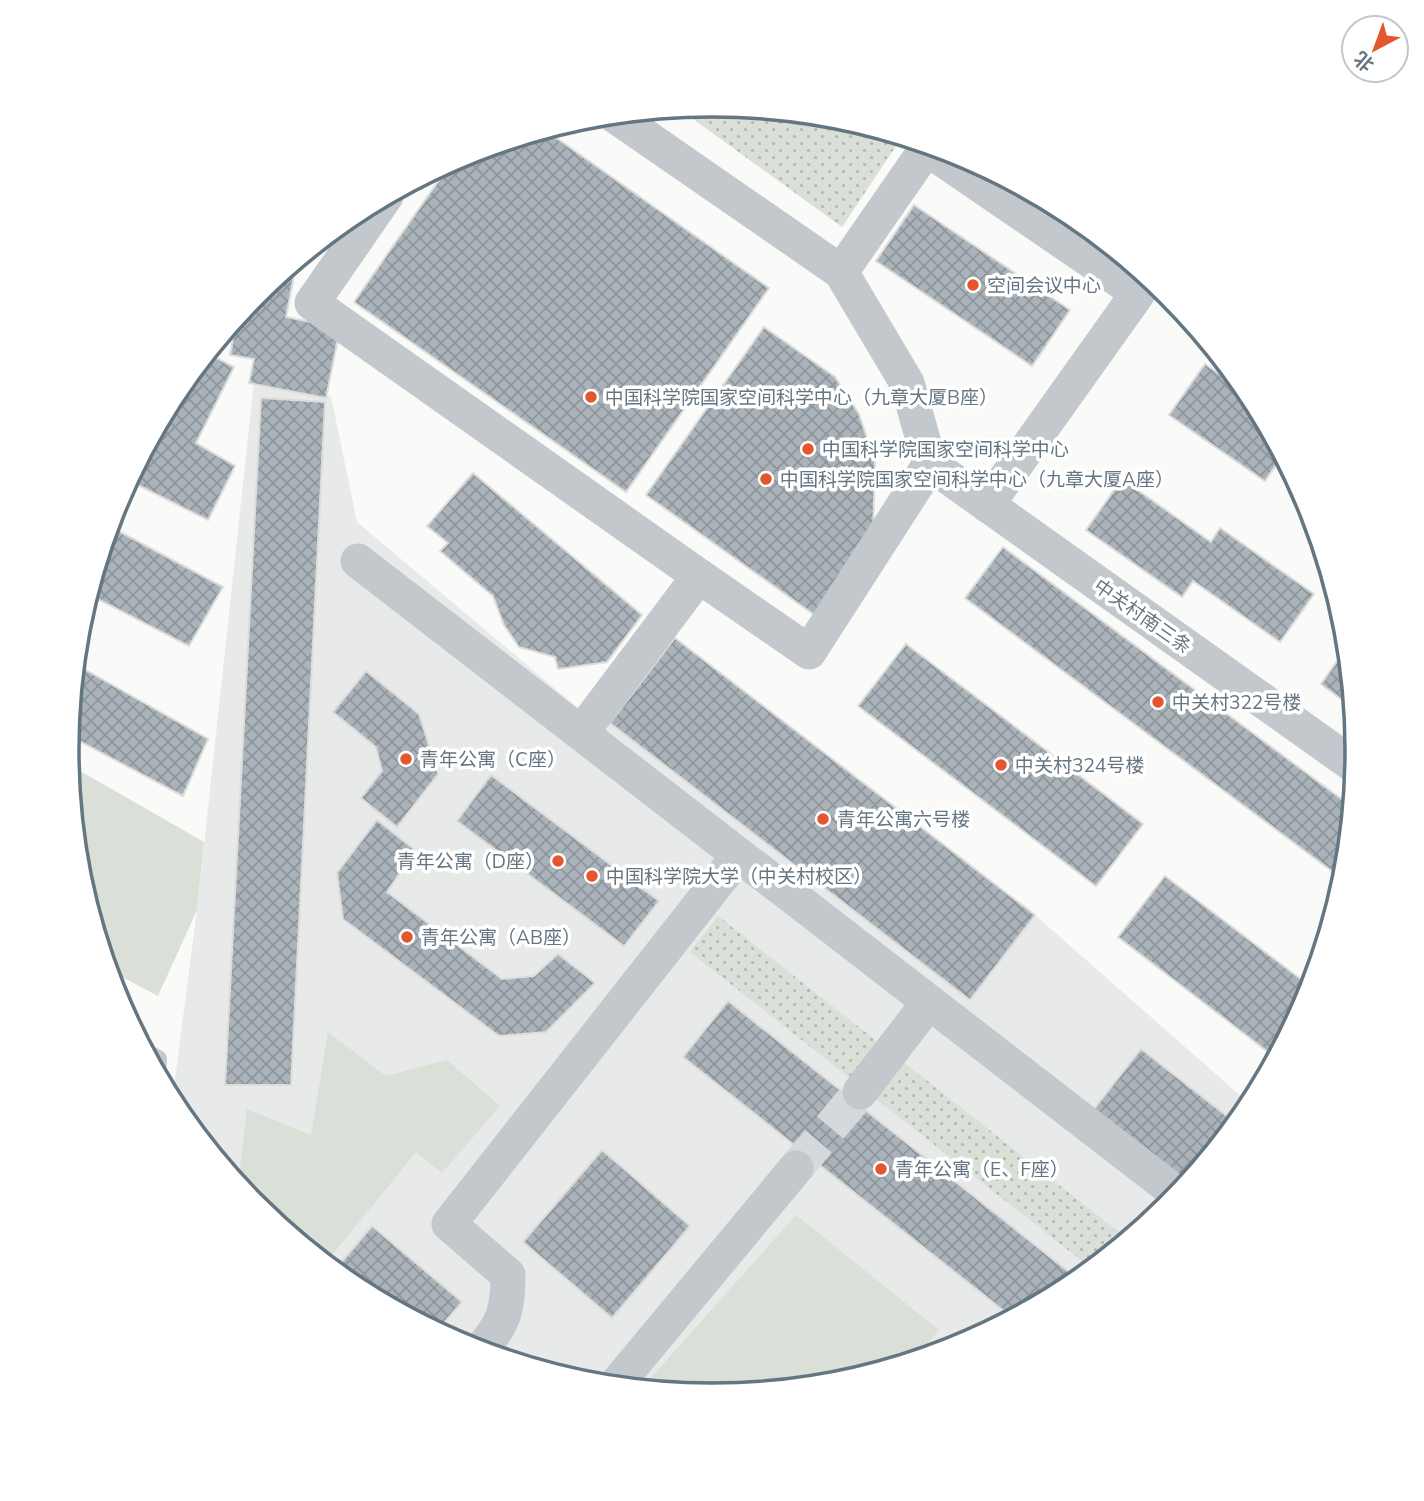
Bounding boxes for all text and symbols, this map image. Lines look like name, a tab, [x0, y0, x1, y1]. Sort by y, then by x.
north arrow	[1340, 14, 1410, 84]
text: 北	[1349, 47, 1379, 77]
place label: 空间会议中心	[987, 273, 1101, 297]
marker: 空间会议中心	[965, 277, 981, 293]
place label: 中国科学院国家空间科学中心（九章大厦B座）	[605, 385, 998, 409]
marker: 中国科学院国家空间科学中心（九章大厦B座）	[583, 389, 599, 405]
place label: 中国科学院国家空间科学中心	[822, 437, 1069, 461]
marker: 中国科学院国家空间科学中心	[800, 441, 816, 457]
place label: 中国科学院国家空间科学中心（九章大厦A座）	[780, 467, 1174, 491]
marker: 中国科学院国家空间科学中心（九章大厦A座）	[758, 471, 774, 487]
street label: 中关村南三条	[1089, 573, 1197, 659]
place label: 中关村322号楼	[1172, 690, 1301, 714]
marker: 中关村322号楼	[1150, 694, 1166, 710]
place label: 青年公寓（C座）	[420, 747, 566, 771]
marker: 青年公寓（C座）	[398, 751, 414, 767]
place label: 中关村324号楼	[1015, 753, 1144, 777]
marker: 中关村324号楼	[993, 757, 1009, 773]
place label: 青年公寓六号楼	[837, 807, 970, 831]
marker: 青年公寓六号楼	[815, 811, 831, 827]
place label: 青年公寓（D座）	[397, 849, 544, 873]
marker: 青年公寓（D座）	[550, 853, 566, 869]
place label: 中国科学院大学（中关村校区）	[606, 864, 872, 888]
marker: 中国科学院大学（中关村校区）	[584, 868, 600, 884]
place label: 青年公寓（AB座）	[421, 925, 581, 949]
marker: 青年公寓（AB座）	[399, 929, 415, 945]
place label: 青年公寓（E、F座）	[895, 1157, 1069, 1181]
marker: 青年公寓（E、F座）	[873, 1161, 889, 1177]

